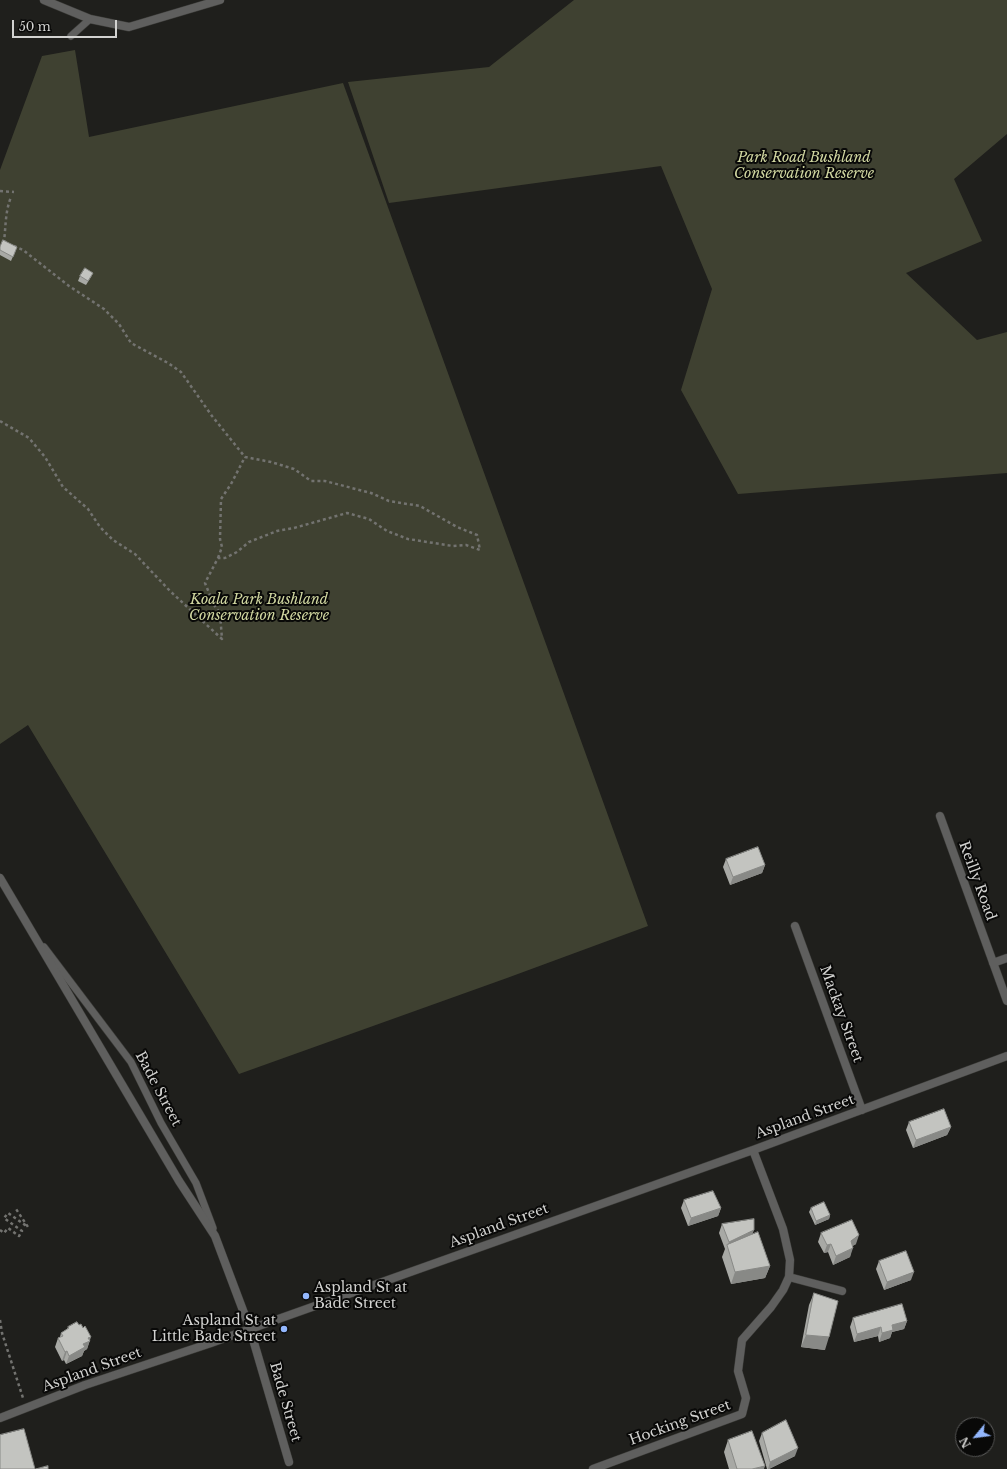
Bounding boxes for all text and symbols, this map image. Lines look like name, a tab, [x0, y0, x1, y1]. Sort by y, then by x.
scale bar	[14, 12, 119, 38]
text: 50 m	[19, 19, 51, 34]
park label: Park Road Bushland Conservation Reserve	[734, 150, 874, 182]
park label: Koala Park Bushland Conservation Reserve	[189, 592, 329, 624]
street label: Reilly Road	[955, 839, 999, 923]
street label: Mackay Street	[816, 963, 866, 1065]
street label: Bade Street	[131, 1049, 185, 1129]
street label: Aspland Street	[753, 1091, 857, 1143]
street label: Aspland Street	[447, 1200, 551, 1252]
place label: Aspland St at Bade Street	[314, 1280, 407, 1312]
marker: Aspland St at Bade Street	[301, 1291, 311, 1301]
place label: Aspland St at Little Bade Street	[152, 1313, 276, 1346]
marker: Aspland St at Little Bade Street	[279, 1324, 289, 1334]
street label: Aspland Street	[40, 1344, 144, 1396]
street label: Bade Street	[266, 1360, 304, 1444]
street label: Hocking Street	[627, 1397, 733, 1449]
north arrow	[955, 1417, 995, 1457]
text: N	[957, 1434, 974, 1450]

